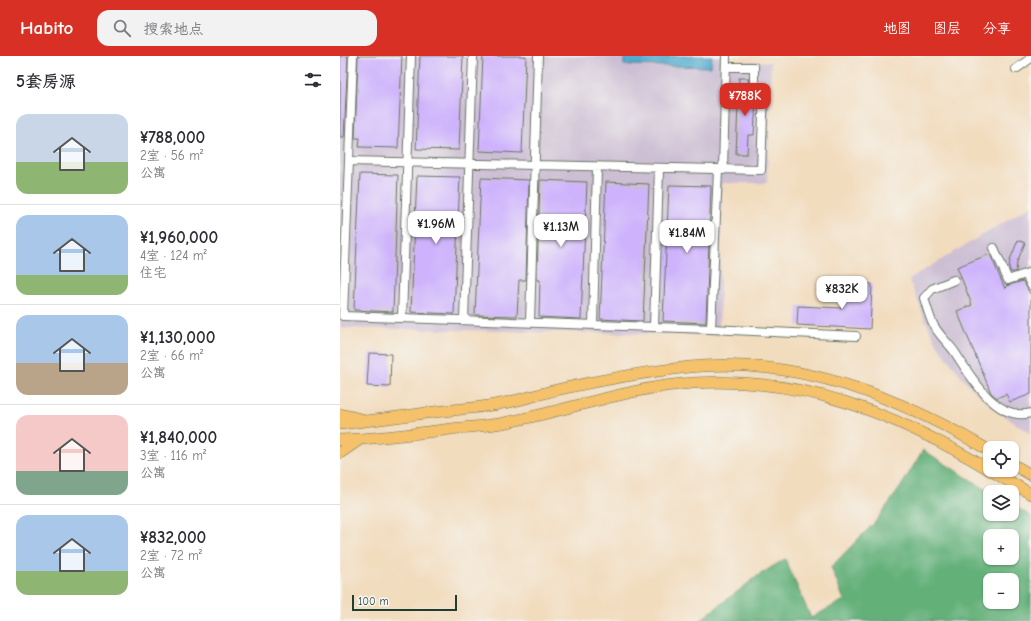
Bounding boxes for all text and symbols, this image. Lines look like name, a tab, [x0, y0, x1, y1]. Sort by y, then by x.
search box	[97, 10, 377, 46]
text: Habito	[20, 17, 73, 39]
icon: search	[111, 17, 133, 39]
text: 搜索地点	[143, 20, 203, 38]
text: 地图	[883, 20, 911, 37]
text: 图层	[933, 20, 961, 37]
text: 分享	[983, 20, 1011, 37]
icon: filters	[302, 69, 324, 91]
text: 5套房源	[16, 72, 76, 91]
pin: ¥788K	[717, 83, 773, 117]
text: ¥788K	[729, 88, 761, 103]
text: ¥788,000	[140, 128, 205, 147]
icon: home	[48, 130, 96, 178]
text: 2室 · 56 m²	[140, 148, 203, 163]
text: 公寓	[140, 165, 166, 180]
pin: ¥1.96M	[403, 211, 469, 245]
pin: ¥1.13M	[528, 214, 594, 248]
text: ¥1.96M	[417, 216, 455, 231]
text: ¥1.13M	[543, 219, 579, 234]
pin: ¥1.84M	[654, 220, 720, 254]
text: ¥1.84M	[668, 225, 706, 240]
text: ¥1,960,000	[140, 228, 218, 247]
icon: home	[48, 231, 96, 279]
text: 4室 · 124 m²	[140, 248, 207, 263]
text: 住宅	[140, 265, 166, 280]
pin: ¥832K	[814, 276, 870, 310]
text: ¥832K	[825, 281, 859, 296]
text: ¥1,130,000	[140, 328, 216, 347]
icon: home	[48, 331, 96, 379]
text: 2室 · 66 m²	[140, 348, 203, 363]
text: 公寓	[140, 365, 166, 380]
text: ¥1,840,000	[140, 428, 217, 447]
icon: home	[48, 431, 96, 479]
map controls	[983, 441, 1019, 609]
button: locate	[983, 441, 1019, 477]
text: 3室 · 116 m²	[140, 448, 206, 463]
text: 公寓	[140, 465, 166, 480]
button: layers	[983, 485, 1019, 521]
text: ¥832,000	[140, 528, 206, 547]
button: +	[983, 529, 1019, 565]
icon: home	[48, 531, 96, 579]
text: 2室 · 72 m²	[140, 548, 202, 563]
text: 公寓	[140, 565, 166, 580]
button: −	[983, 573, 1019, 609]
scale bar	[352, 593, 457, 612]
text: 100 m	[358, 595, 389, 608]

